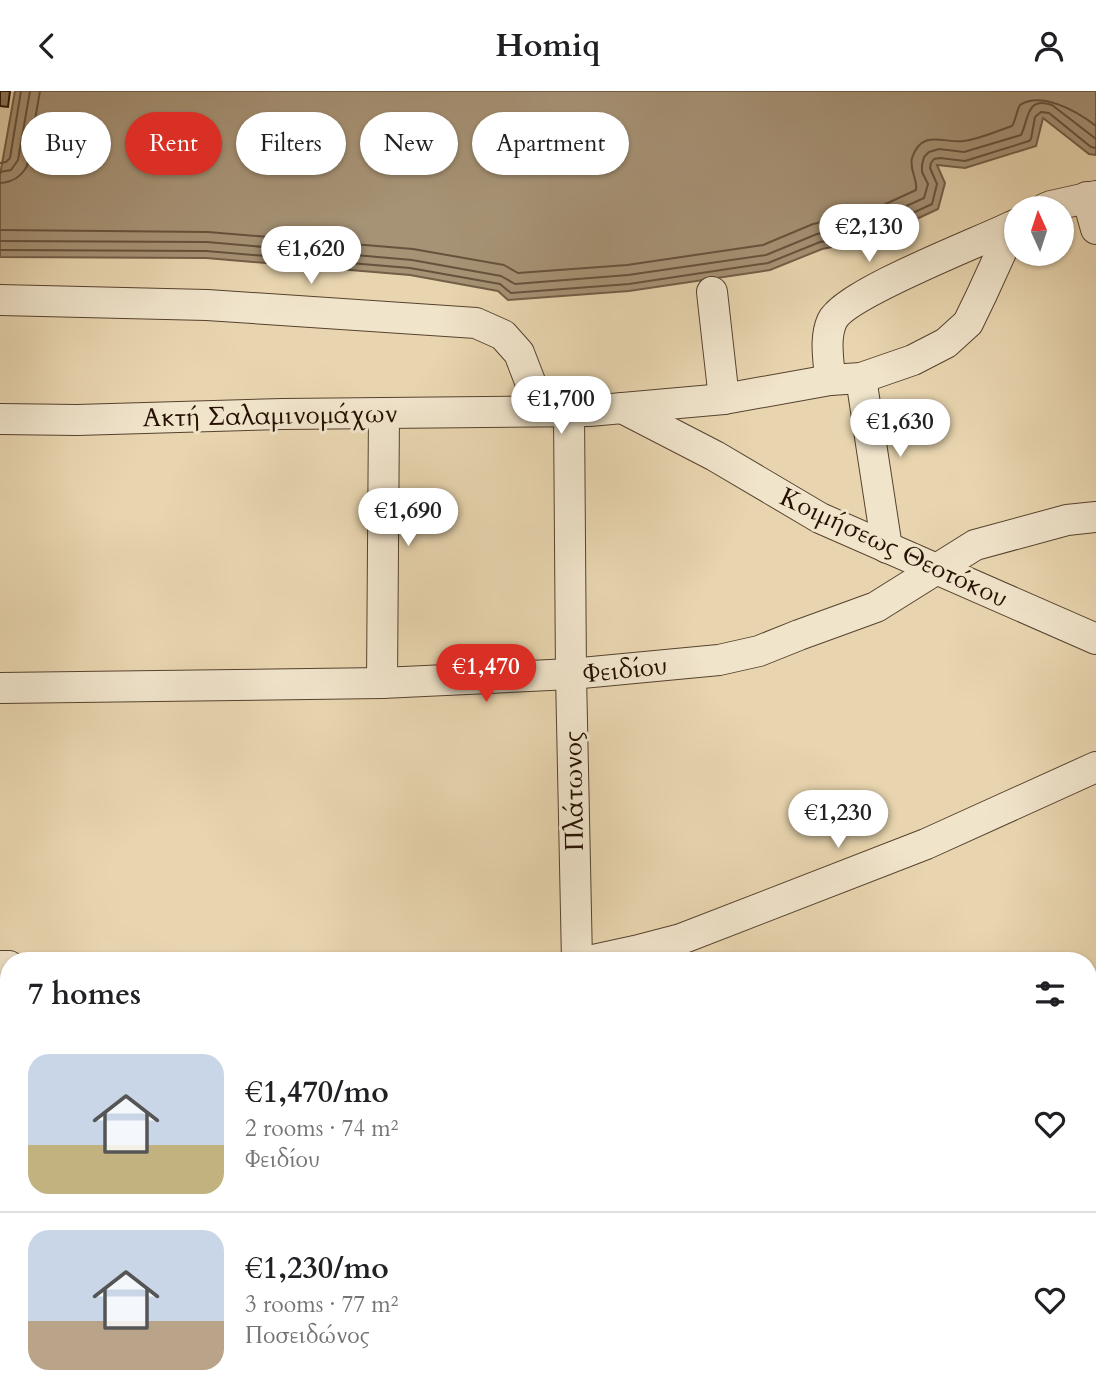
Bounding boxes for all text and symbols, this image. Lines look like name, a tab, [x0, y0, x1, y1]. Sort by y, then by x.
text: Homiq	[496, 24, 600, 68]
icon: back	[28, 27, 66, 65]
icon: person	[1030, 27, 1068, 65]
chip: Buy	[21, 112, 111, 175]
chip: Rent	[125, 112, 222, 175]
chip: Filters	[236, 112, 346, 175]
chip: New	[360, 112, 458, 175]
chip: Apartment	[472, 112, 629, 175]
north arrow	[1004, 196, 1074, 266]
map controls	[1004, 196, 1074, 266]
pin: €2,130	[812, 205, 926, 264]
text: €2,130	[835, 211, 903, 242]
pin: €1,620	[254, 227, 368, 286]
text: €1,620	[277, 233, 345, 264]
pin: €1,700	[504, 377, 618, 436]
text: €1,700	[527, 383, 595, 414]
street label: Ακτή Σαλαμινομάχων	[142, 396, 398, 435]
pin: €1,630	[843, 399, 957, 459]
text: €1,630	[866, 406, 934, 437]
street label: Κοιμήσεως Θεοτόκου	[774, 479, 1013, 616]
pin: €1,690	[351, 489, 465, 548]
text: €1,690	[374, 495, 442, 526]
pin: €1,470	[429, 645, 543, 704]
street label: Φειδίου	[581, 648, 669, 691]
text: €1,470	[452, 651, 520, 682]
street label: Πλάτωνος	[555, 731, 592, 851]
pin: €1,230	[781, 791, 895, 850]
text: €1,230	[804, 797, 872, 828]
text: 7 homes	[28, 974, 141, 1015]
icon: filters	[1031, 975, 1069, 1013]
text: €1,470/mo	[245, 1072, 389, 1113]
icon: home	[84, 1082, 168, 1166]
icon: heart	[1031, 1105, 1069, 1143]
text: 2 rooms · 74 m²	[245, 1113, 398, 1144]
text: Φειδίου	[245, 1144, 320, 1175]
text: €1,230/mo	[245, 1248, 389, 1289]
icon: home	[84, 1258, 168, 1342]
icon: heart	[1031, 1281, 1069, 1319]
text: 3 rooms · 77 m²	[245, 1289, 398, 1320]
text: Ποσειδώνος	[245, 1320, 370, 1351]

